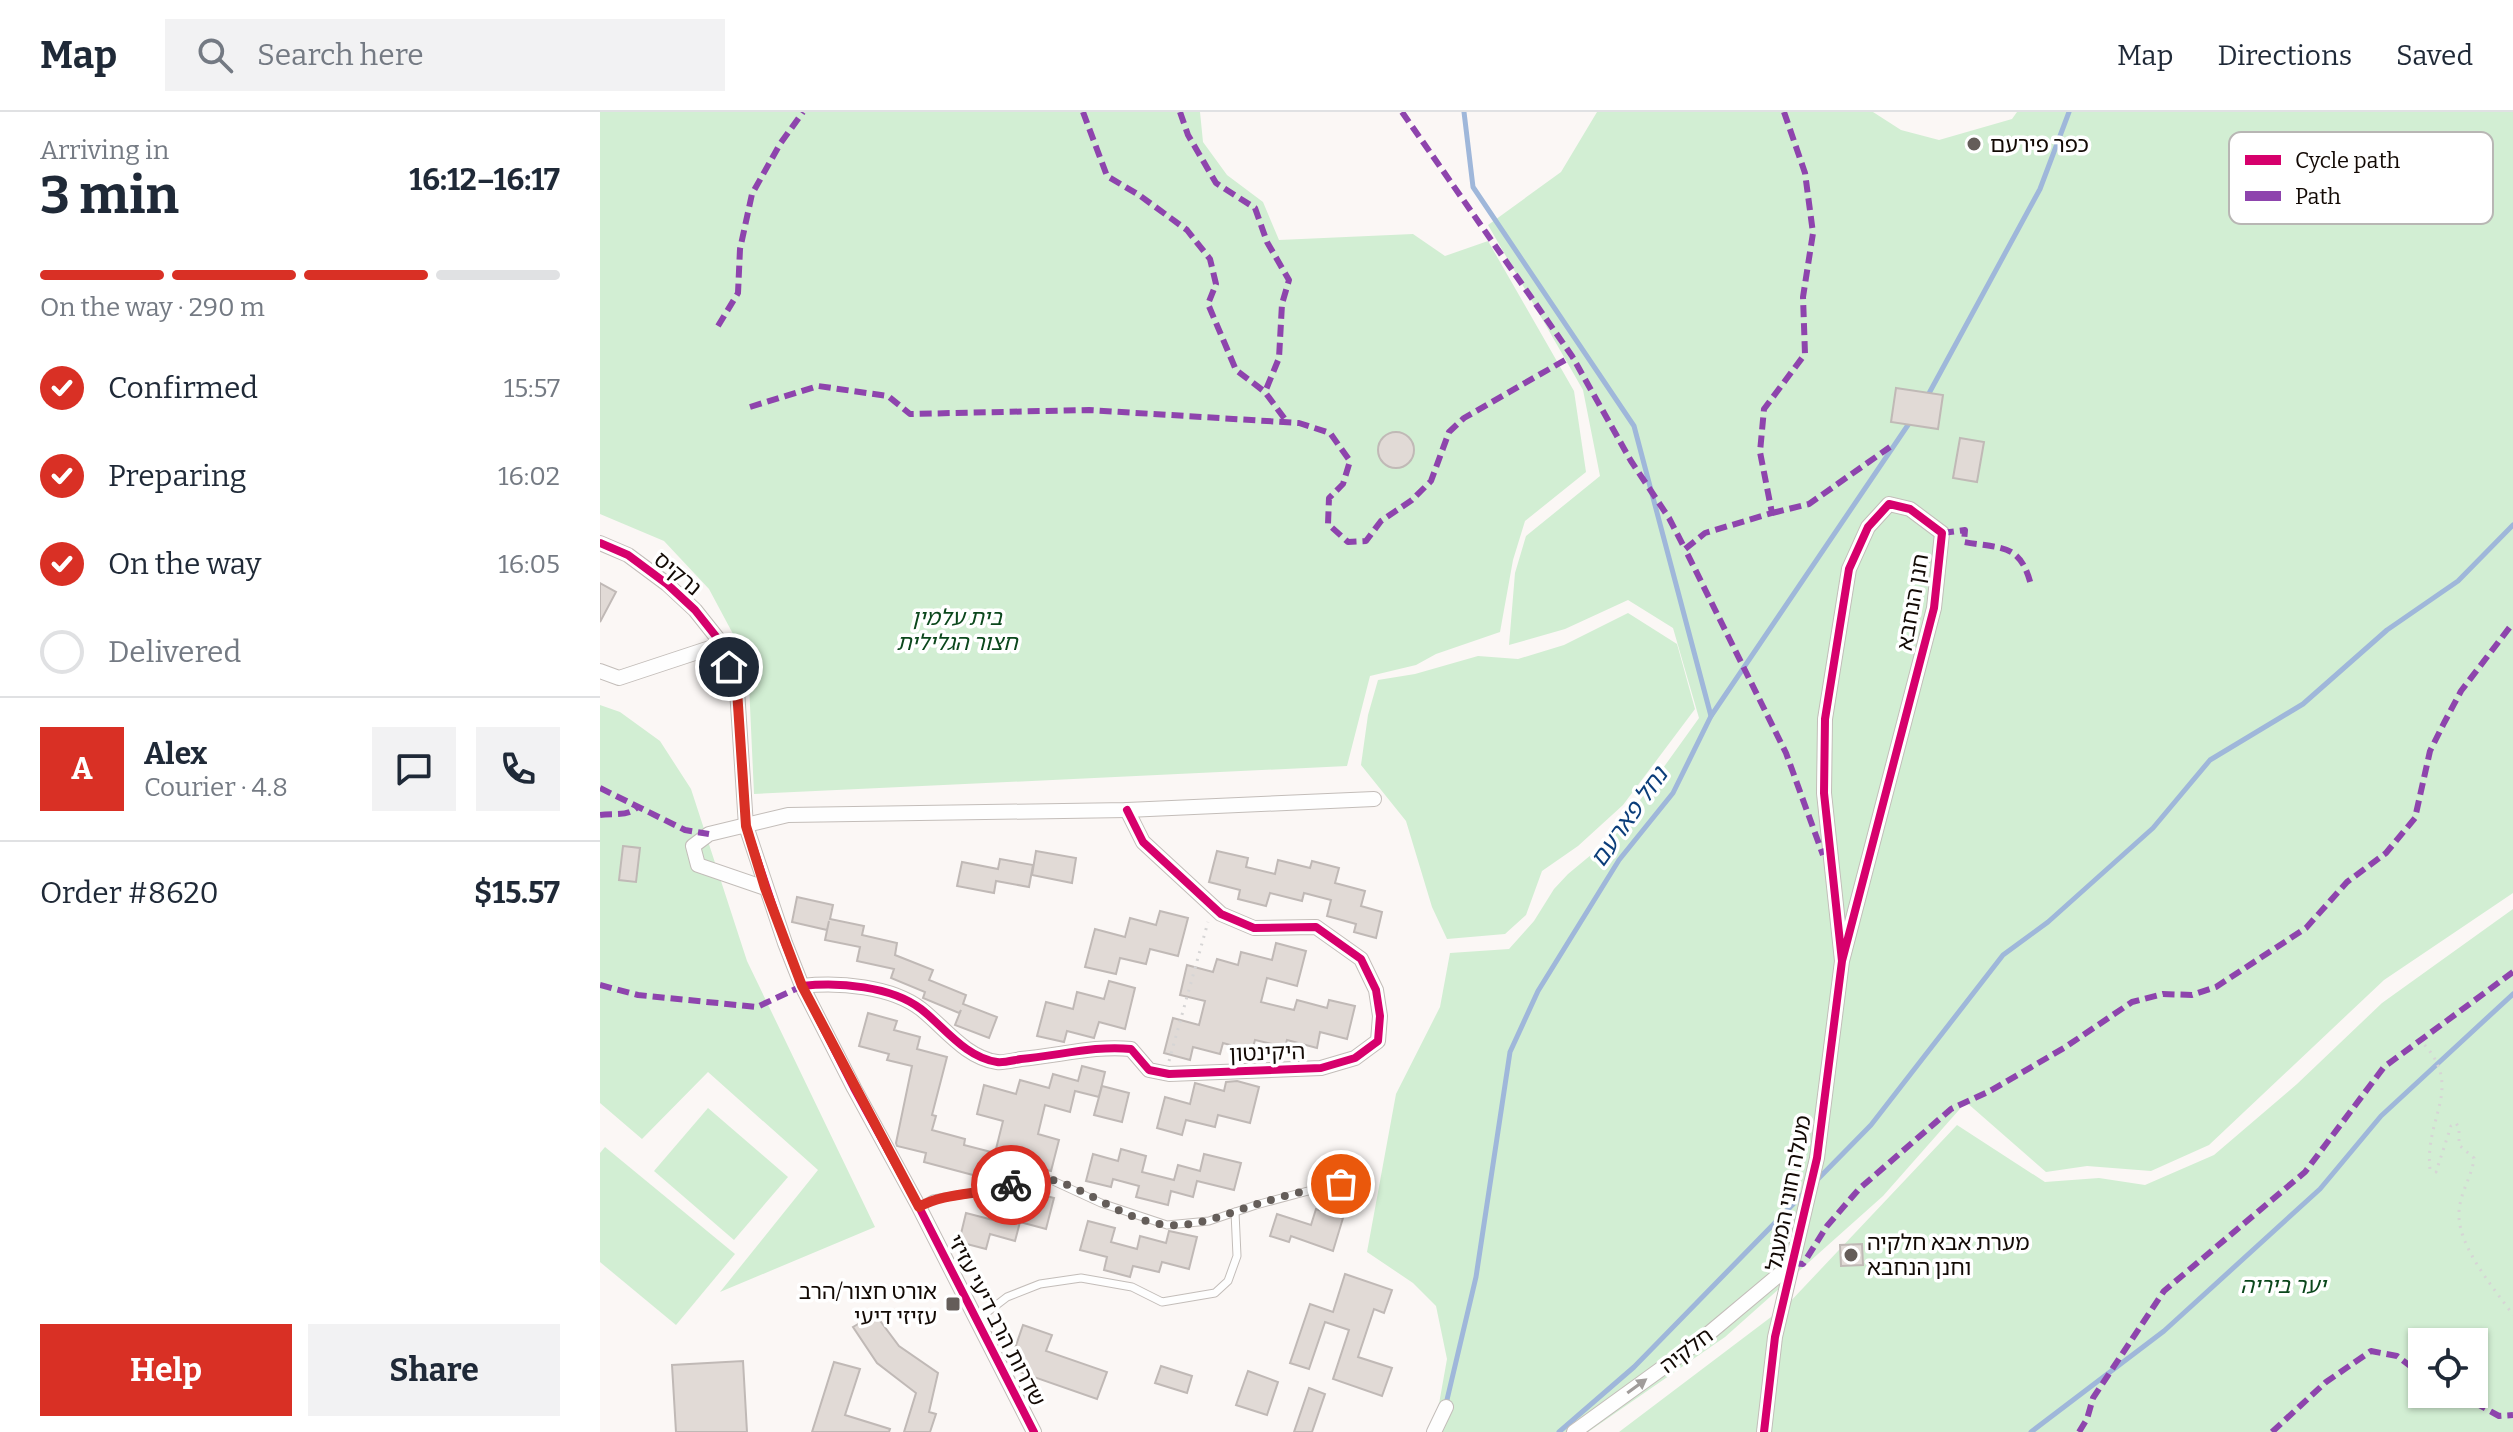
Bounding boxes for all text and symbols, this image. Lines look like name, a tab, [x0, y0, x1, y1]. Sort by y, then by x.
search box	[165, 19, 725, 91]
text: Map	[40, 32, 117, 78]
icon: search	[193, 33, 237, 77]
text: Search here	[257, 37, 424, 73]
text: Map	[2117, 39, 2173, 72]
text: Directions	[2217, 39, 2352, 72]
text: Saved	[2396, 39, 2473, 72]
place label: כפר פירעם	[1990, 131, 2089, 158]
legend	[2229, 132, 2493, 224]
text: Arriving in	[40, 135, 169, 166]
marker: כפר פירעם	[1965, 135, 1983, 153]
text: Cycle path	[2295, 147, 2400, 174]
text: 16:12–16:17	[409, 162, 560, 198]
text: 3 min	[40, 164, 179, 227]
text: Path	[2295, 183, 2341, 210]
text: On the way · 290 m	[40, 292, 265, 323]
icon: check	[40, 366, 84, 410]
text: Confirmed	[108, 370, 258, 406]
text: 15:57	[504, 373, 560, 404]
icon: check	[40, 454, 84, 498]
text: Preparing	[108, 458, 246, 494]
text: 16:02	[498, 461, 560, 492]
icon: check	[40, 542, 84, 586]
text: On the way	[108, 546, 261, 582]
street label: נרקיס	[648, 546, 707, 601]
text: 16:05	[498, 549, 560, 580]
street label: חנן הנחבא	[1891, 552, 1934, 653]
park label: בית עלמין חצור הגלילית	[896, 604, 1019, 656]
pin	[695, 633, 763, 701]
text: Delivered	[108, 634, 241, 670]
icon: home	[707, 645, 751, 689]
button: chat	[372, 727, 456, 811]
button: phone	[476, 727, 560, 811]
text: Alex	[144, 736, 207, 772]
text: A	[71, 751, 93, 787]
water label: נחל פארעם	[1585, 760, 1675, 872]
text: Courier · 4.8	[144, 772, 288, 803]
text: Order #8620	[40, 875, 219, 911]
text: $15.57	[474, 875, 560, 911]
street label: היקינטון	[1228, 1038, 1306, 1067]
street label: מעלה חוני המעגל	[1760, 1113, 1817, 1273]
courier	[971, 1145, 1051, 1225]
pin	[1307, 1150, 1375, 1218]
icon: bag	[1319, 1162, 1363, 1206]
icon: bike	[989, 1163, 1033, 1207]
place label: מערת אבא חלקיה וחנן הנחבא	[1867, 1229, 2030, 1281]
street label: שדרות הרב דיעי עזיזי	[942, 1230, 1052, 1411]
marker: מערת אבא חלקיה וחנן הנחבא	[1842, 1246, 1860, 1264]
park label: יער ביריה	[2240, 1272, 2328, 1299]
place label: אורט חצור/הרב עזיזי דיעי	[799, 1278, 937, 1330]
marker: אורט חצור/הרב עזיזי דיעי	[944, 1295, 962, 1313]
street label: חלקיה	[1654, 1322, 1718, 1379]
button: Help	[40, 1324, 292, 1416]
button: Share	[308, 1324, 560, 1416]
map controls	[2408, 1328, 2488, 1408]
button: locate	[2408, 1328, 2488, 1408]
one-way arrow	[1627, 1379, 1647, 1395]

